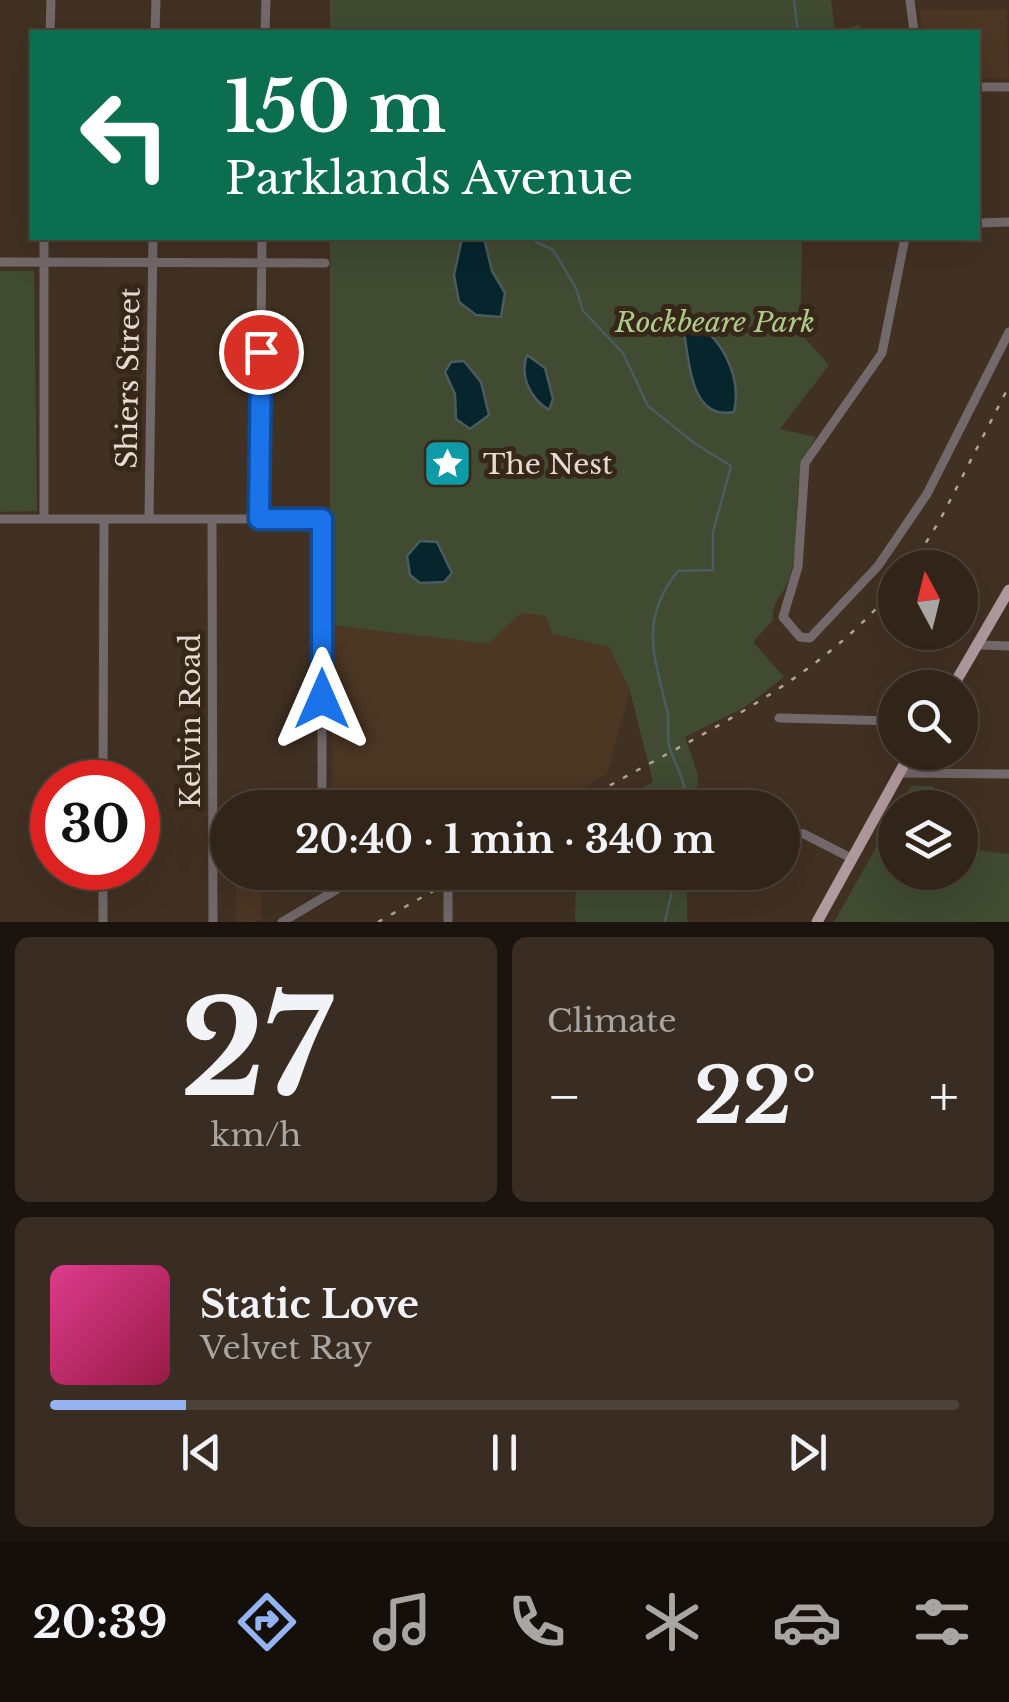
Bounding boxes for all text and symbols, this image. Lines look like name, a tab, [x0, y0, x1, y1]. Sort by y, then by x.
text: 150 m	[225, 64, 446, 151]
icon: left	[60, 70, 190, 200]
text: Parklands Avenue	[225, 150, 633, 206]
street label: Shiers Street	[109, 287, 148, 469]
park label: Rockbeare Park	[614, 305, 815, 340]
pin	[219, 310, 304, 395]
icon: arrive	[234, 325, 289, 380]
place icon: The Nest	[422, 438, 474, 490]
place label: The Nest	[483, 447, 613, 482]
north arrow	[878, 550, 978, 650]
map controls	[878, 550, 978, 890]
street label: Kelvin Road	[173, 634, 208, 808]
position arrow	[270, 647, 374, 751]
button: search	[878, 670, 978, 770]
speed limit sign: 30	[30, 760, 160, 890]
button: layers	[878, 790, 978, 890]
text: 20:40 · 1 min · 340 m	[295, 816, 715, 863]
text: 27	[180, 969, 332, 1130]
text: Climate	[547, 1001, 676, 1041]
text: 22°	[694, 1050, 817, 1143]
text: −	[547, 1063, 582, 1131]
text: +	[929, 1063, 959, 1131]
text: km/h	[211, 1115, 301, 1155]
text: Static Love	[200, 1281, 419, 1328]
text: Velvet Ray	[200, 1328, 372, 1368]
icon: previous	[174, 1425, 229, 1480]
icon: pause	[477, 1425, 532, 1480]
icon: next	[780, 1425, 835, 1480]
icon: directions	[232, 1587, 302, 1657]
icon: music	[367, 1587, 437, 1657]
icon: phone	[502, 1587, 572, 1657]
icon: climate	[637, 1587, 707, 1657]
icon: car	[772, 1587, 842, 1657]
icon: filters	[907, 1587, 977, 1657]
text: 20:39	[32, 1594, 167, 1650]

